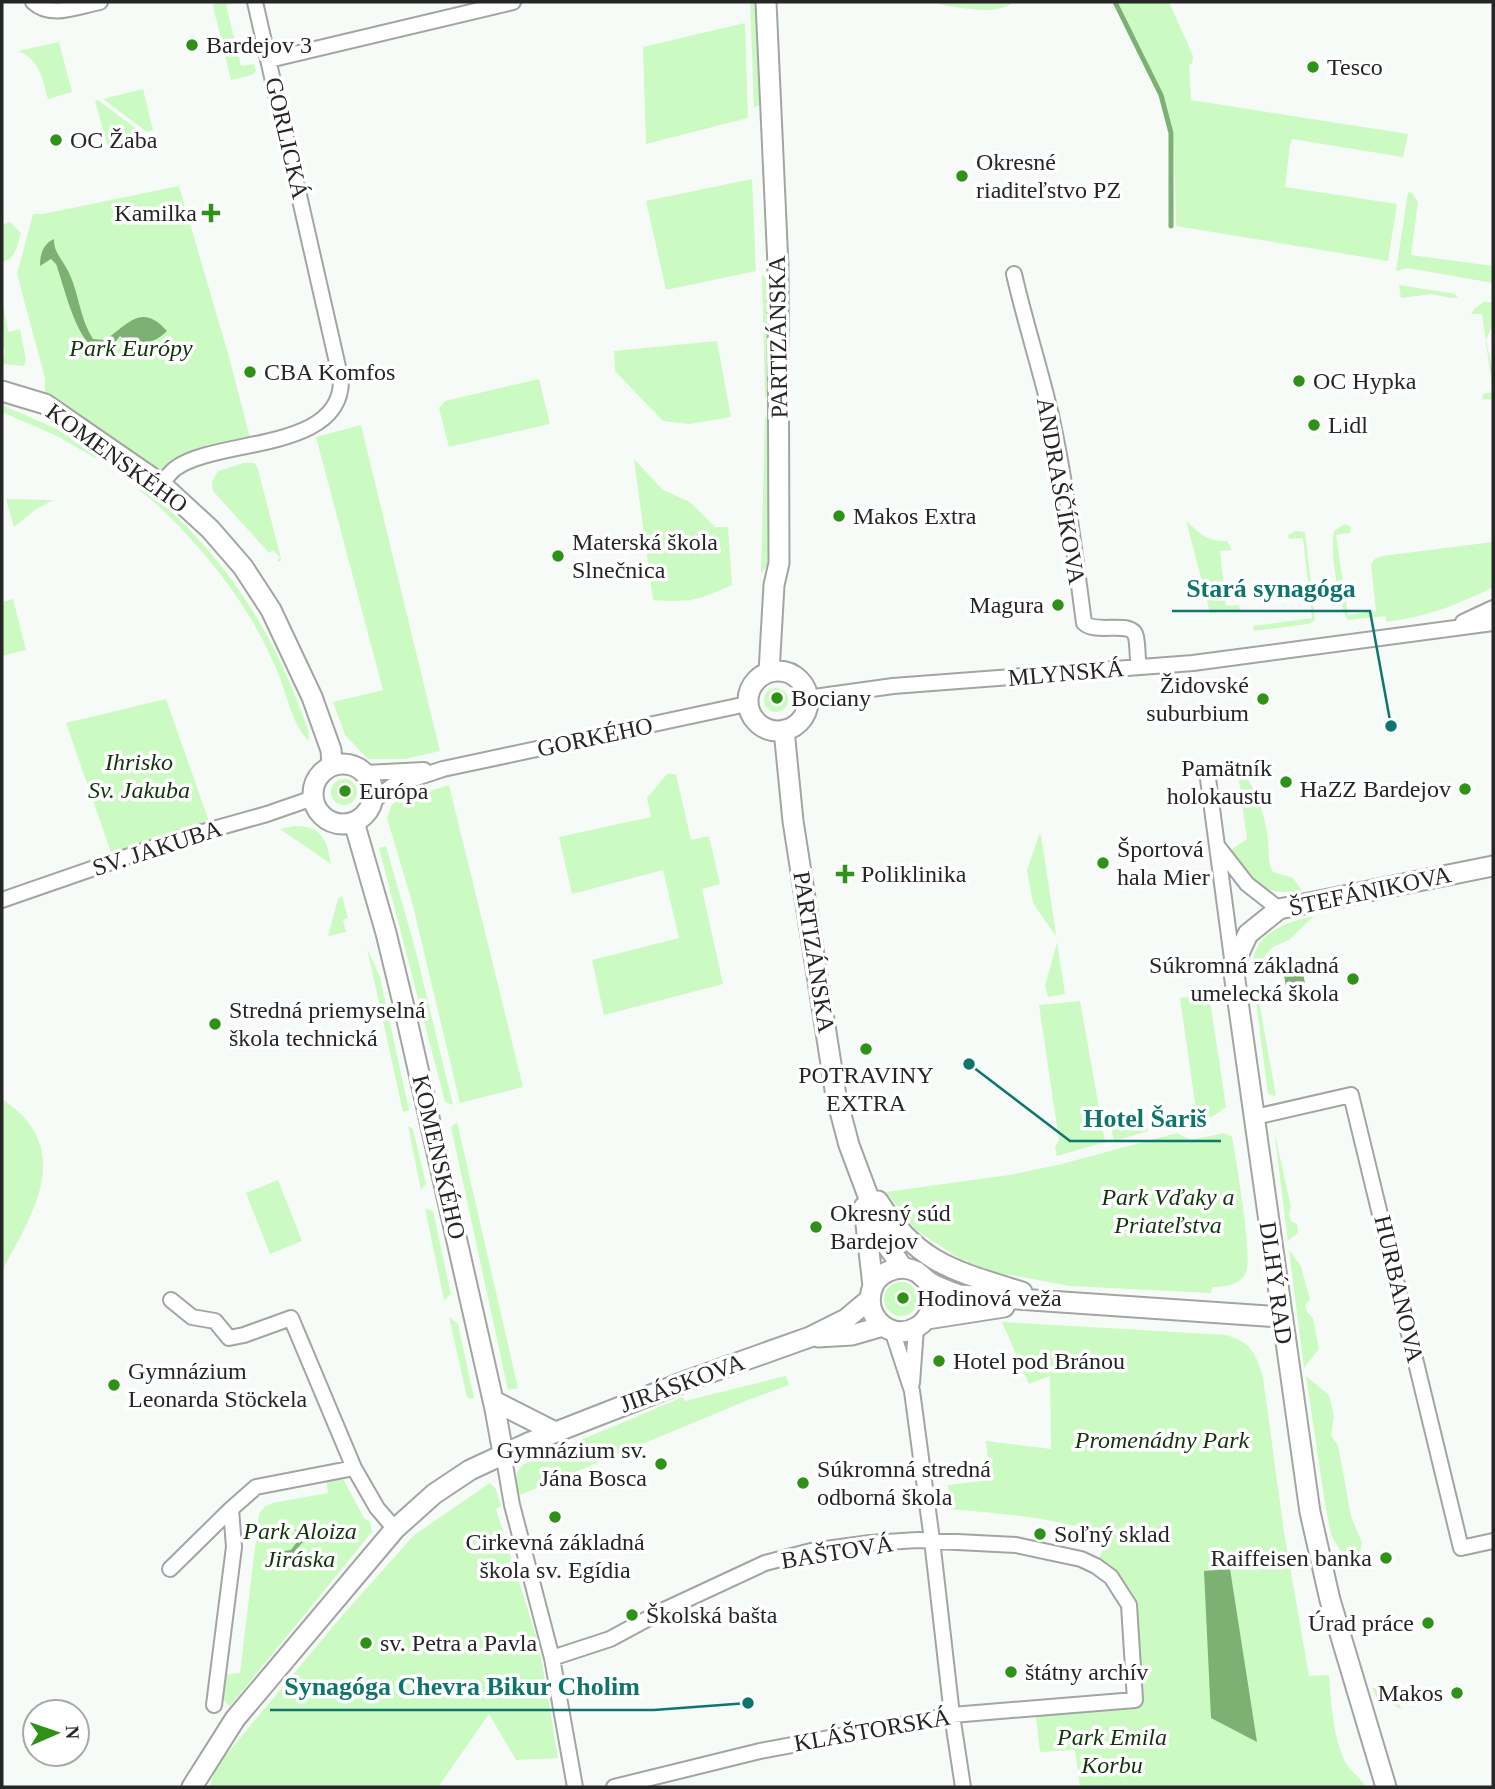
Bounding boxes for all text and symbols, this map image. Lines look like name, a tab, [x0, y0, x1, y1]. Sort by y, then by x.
place label: Bardejov 3	[206, 32, 312, 58]
marker: Bardejov 3	[184, 37, 200, 53]
place label: Tesco	[1327, 54, 1383, 80]
marker: Tesco	[1305, 59, 1321, 75]
street label: GORLICKÁ	[260, 75, 314, 202]
place label: OC Žaba	[70, 127, 158, 153]
marker: OC Žaba	[48, 132, 64, 148]
place label: Okresné riaditeľstvo PZ	[976, 149, 1121, 203]
marker: Okresné riaditeľstvo PZ	[954, 168, 970, 184]
place label: Kamilka	[114, 200, 197, 226]
marker: Kamilka	[203, 205, 219, 221]
street label: PARTIZÁNSKA	[764, 255, 792, 419]
park label: Park Európy	[68, 335, 193, 361]
place label: CBA Komfos	[264, 359, 395, 385]
marker: CBA Komfos	[242, 364, 258, 380]
place label: OC Hypka	[1313, 368, 1417, 394]
marker: OC Hypka	[1291, 373, 1307, 389]
street label: ANDRAŠČÍKOVA	[1032, 396, 1090, 587]
street label: KOMENSKÉHO	[41, 398, 193, 518]
place label: Lidl	[1328, 412, 1368, 438]
marker: Lidl	[1306, 417, 1322, 433]
place label: Makos Extra	[853, 503, 977, 529]
marker: Makos Extra	[831, 508, 847, 524]
place label: Materská škola Slnečnica	[572, 529, 718, 583]
marker: Materská škola Slnečnica	[550, 548, 566, 564]
callout: Stará synagóga	[1172, 564, 1370, 611]
text: Stará synagóga	[1186, 574, 1356, 603]
place label: Magura	[969, 592, 1044, 618]
marker: Magura	[1050, 597, 1066, 613]
street label: MLYNSKÁ	[1007, 655, 1126, 691]
place label: Židovské suburbium	[1146, 672, 1249, 726]
place label: Bociany	[791, 685, 871, 711]
marker: Bociany	[769, 690, 785, 706]
marker: Židovské suburbium	[1255, 691, 1271, 707]
street label: GORKÉHO	[535, 712, 655, 762]
park label: Ihrisko Sv. Jakuba	[88, 749, 190, 803]
place label: Pamätník holokaustu	[1167, 755, 1272, 809]
marker: Pamätník holokaustu	[1278, 774, 1294, 790]
place label: HaZZ Bardejov	[1300, 776, 1451, 802]
place label: Európa	[359, 778, 429, 804]
marker: HaZZ Bardejov	[1457, 781, 1473, 797]
marker: Európa	[337, 783, 353, 799]
street label: SV. JAKUBA	[89, 815, 225, 881]
place label: Športová hala Mier	[1117, 836, 1210, 890]
marker: Športová hala Mier	[1095, 855, 1111, 871]
place label: Poliklinika	[861, 861, 967, 887]
street label: ŠTEFÁNIKOVA	[1287, 861, 1454, 921]
marker: Poliklinika	[835, 864, 855, 884]
street label: PARTIZÁNSKA	[788, 869, 840, 1035]
place label: Súkromná základná umelecká škola	[1149, 952, 1339, 1006]
marker: Súkromná základná umelecká škola	[1345, 971, 1361, 987]
place label: Stredná priemyselná škola technická	[229, 997, 426, 1051]
marker: Stredná priemyselná škola technická	[207, 1016, 223, 1032]
marker: POTRAVINY EXTRA	[858, 1041, 874, 1057]
place label: POTRAVINY EXTRA	[798, 1062, 934, 1116]
street label: KOMENSKÉHO	[407, 1072, 471, 1242]
callout: Hotel Šariš	[1070, 1094, 1221, 1141]
text: Hotel Šariš	[1083, 1104, 1207, 1133]
park label: Park Vďaky a Priateľstva	[1100, 1184, 1235, 1238]
place label: Okresný súd Bardejov	[830, 1200, 951, 1254]
street label: HURBANOVA	[1369, 1213, 1429, 1366]
marker: Okresný súd Bardejov	[808, 1219, 824, 1235]
street label: DLHÝ RAD	[1255, 1220, 1297, 1346]
place label: Hodinová veža	[917, 1285, 1062, 1311]
marker: Hodinová veža	[895, 1290, 911, 1306]
street label: JIRÁSKOVA	[616, 1348, 748, 1417]
place label: Hotel pod Bránou	[953, 1348, 1125, 1374]
marker: Hotel pod Bránou	[931, 1353, 947, 1369]
place label: Gymnázium Leonarda Stöckela	[128, 1358, 308, 1412]
marker: Gymnázium Leonarda Stöckela	[106, 1377, 122, 1393]
park label: Promenádny Park	[1074, 1427, 1250, 1453]
place label: Gymnázium sv. Jána Bosca	[497, 1437, 647, 1491]
marker: Gymnázium sv. Jána Bosca	[653, 1456, 669, 1472]
place label: Súkromná stredná odborná škola	[817, 1456, 991, 1510]
marker: Súkromná stredná odborná škola	[795, 1475, 811, 1491]
marker: Cirkevná základná škola sv. Egídia	[547, 1509, 563, 1525]
park label: Park Aloiza Jiráska	[242, 1518, 357, 1572]
place label: Soľný sklad	[1054, 1521, 1170, 1547]
marker: Soľný sklad	[1032, 1526, 1048, 1542]
place label: Cirkevná základná škola sv. Egídia	[465, 1529, 645, 1583]
street label: BAŠTOVÁ	[779, 1530, 895, 1574]
place label: Raiffeisen banka	[1211, 1545, 1372, 1571]
marker: Raiffeisen banka	[1378, 1550, 1394, 1566]
place label: Školská bašta	[646, 1602, 778, 1628]
marker: Školská bašta	[624, 1607, 640, 1623]
place label: Úrad práce	[1308, 1610, 1414, 1636]
marker: Úrad práce	[1420, 1615, 1436, 1631]
place label: sv. Petra a Pavla	[380, 1630, 537, 1656]
marker: sv. Petra a Pavla	[358, 1635, 374, 1651]
place label: štátny archív	[1025, 1659, 1148, 1685]
callout: Synagóga Chevra Bikur Cholim	[270, 1663, 654, 1710]
marker: štátny archív	[1003, 1664, 1019, 1680]
text: Synagóga Chevra Bikur Cholim	[284, 1672, 640, 1701]
place label: Makos	[1378, 1680, 1443, 1706]
marker: Makos	[1449, 1685, 1465, 1701]
north arrow	[21, 1698, 91, 1768]
street label: KLÁŠTORSKÁ	[792, 1703, 953, 1757]
park label: Park Emila Korbu	[1056, 1724, 1167, 1778]
text: N	[62, 1725, 83, 1740]

